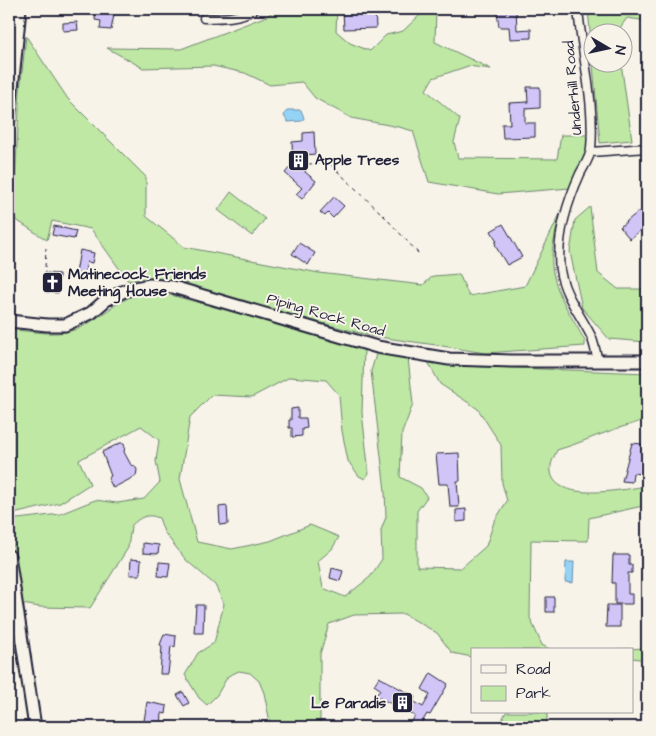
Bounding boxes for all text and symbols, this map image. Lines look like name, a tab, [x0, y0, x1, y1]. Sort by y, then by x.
north arrow	[584, 22, 634, 72]
street label: Underhill Road	[558, 40, 588, 136]
text: N	[609, 44, 630, 56]
building icon: Apple Trees	[287, 148, 311, 172]
place label: Apple Trees	[315, 150, 400, 171]
place label: Matinecock Friends Meeting House	[68, 264, 207, 304]
church icon: Matinecock Friends Meeting House	[40, 271, 64, 295]
street label: Piping Rock Road	[264, 288, 388, 343]
legend	[471, 648, 634, 714]
text: Road	[516, 659, 551, 680]
text: Park	[516, 683, 551, 704]
building icon: Le Paradis	[390, 691, 414, 715]
place label: Le Paradis	[311, 693, 386, 714]

